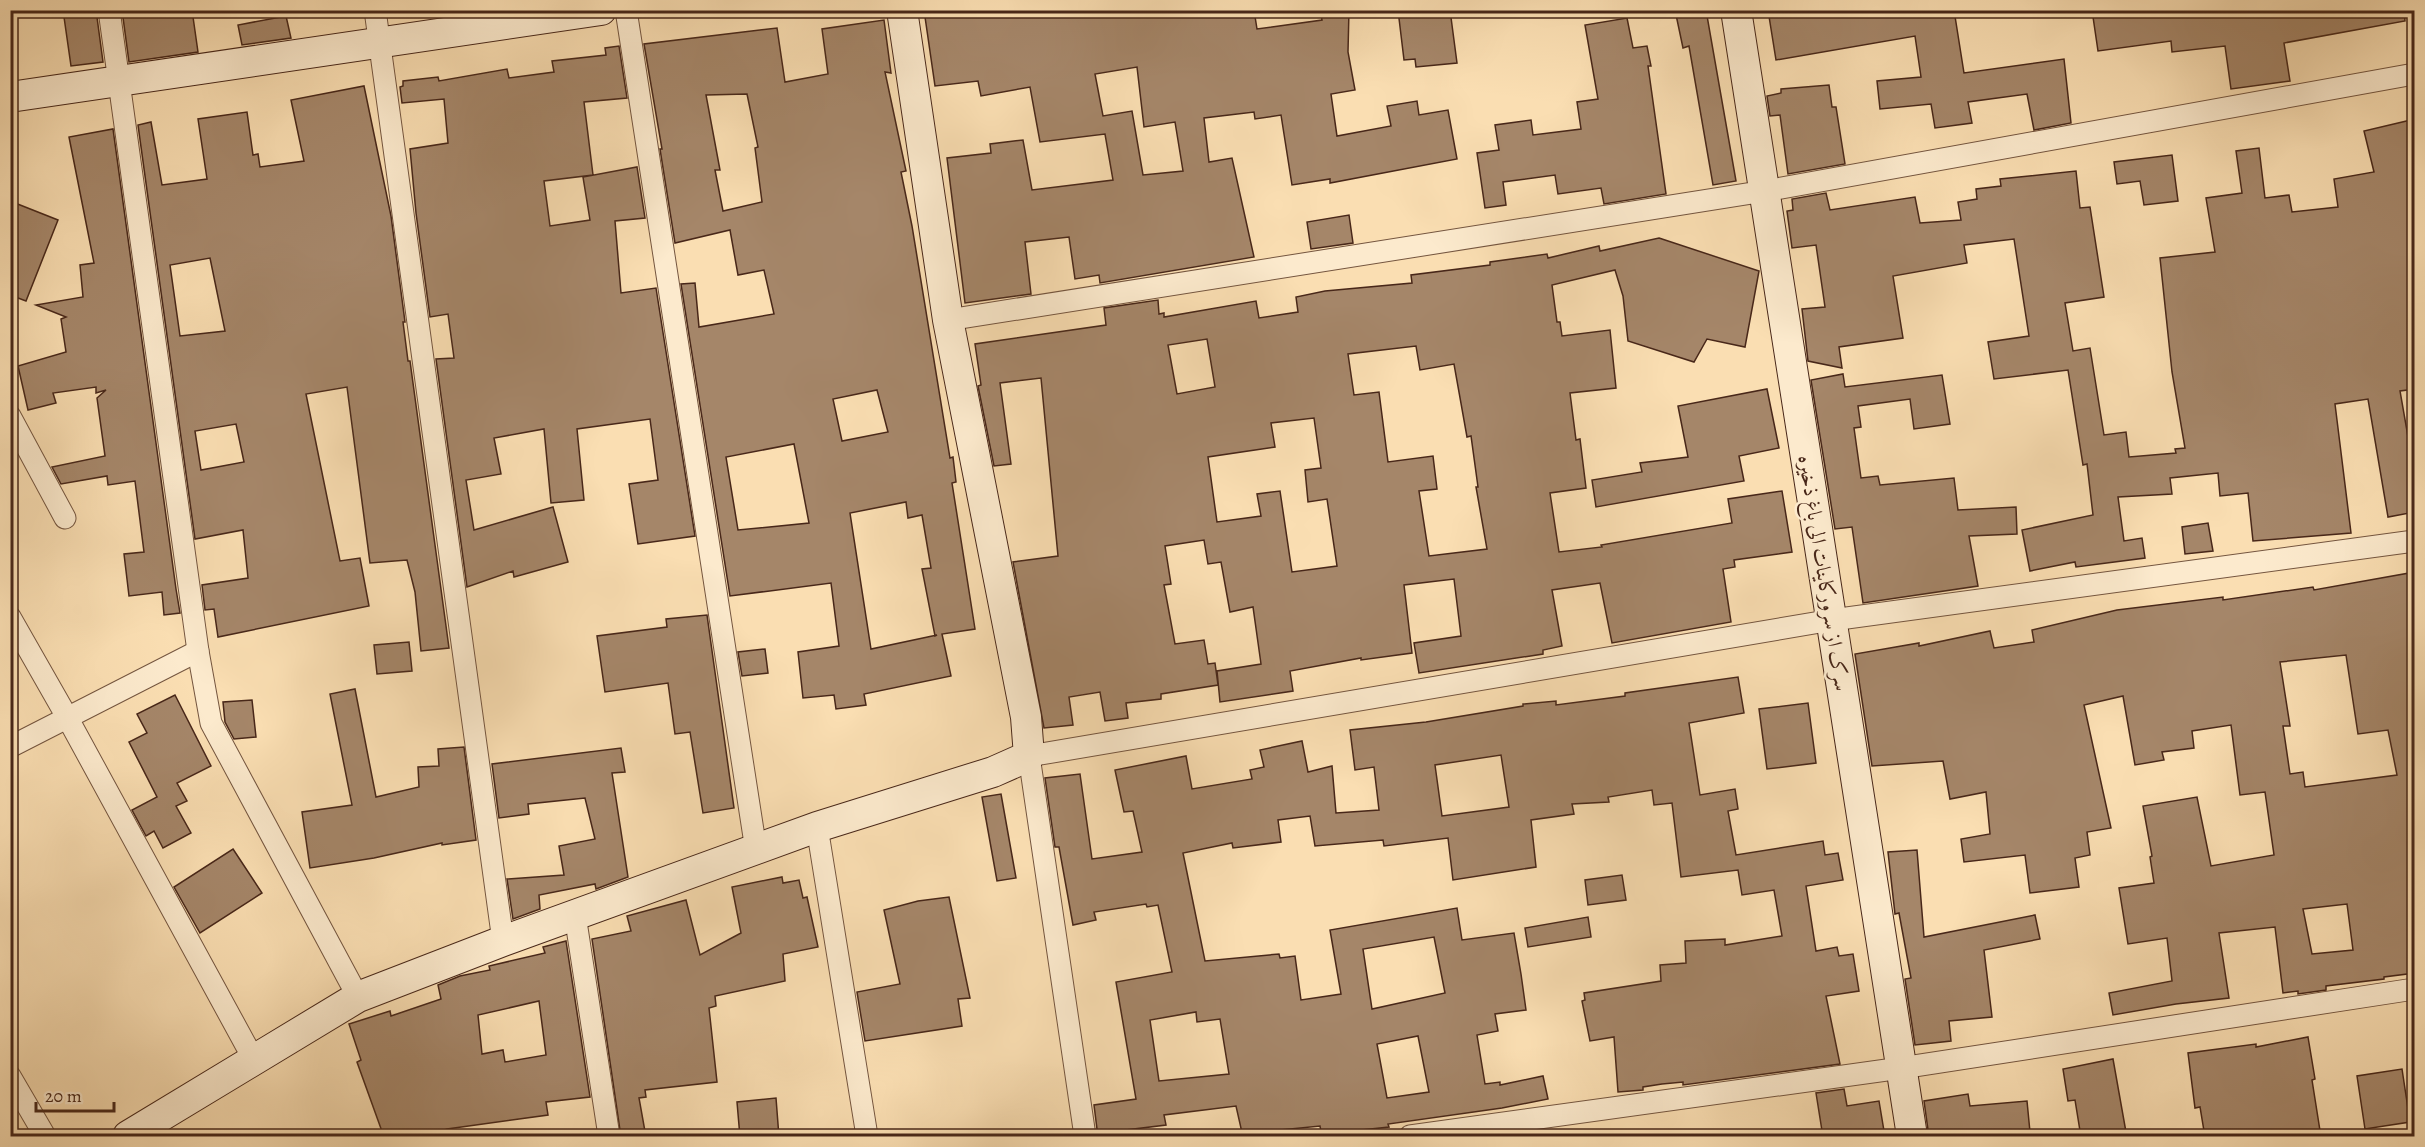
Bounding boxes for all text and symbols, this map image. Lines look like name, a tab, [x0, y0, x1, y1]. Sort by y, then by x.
street label: سرک از سرورکاینات الی باغ ذخیره	[1788, 453, 1857, 694]
scale bar	[36, 1075, 114, 1113]
text: 20 m	[45, 1084, 82, 1108]

